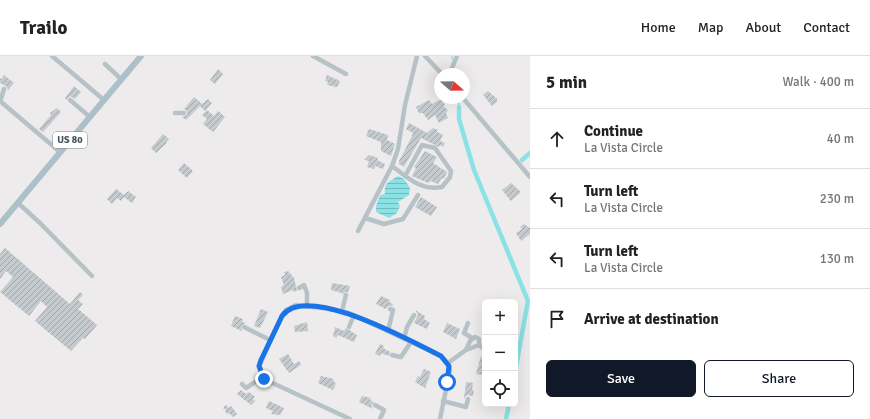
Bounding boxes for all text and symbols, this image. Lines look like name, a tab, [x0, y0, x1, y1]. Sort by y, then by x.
text: Trailo	[20, 16, 67, 40]
text: Home	[641, 19, 676, 36]
text: Map	[698, 19, 723, 36]
text: About	[745, 19, 781, 36]
text: Contact	[803, 19, 850, 36]
north arrow	[434, 68, 470, 104]
text: 5 min	[546, 72, 587, 93]
text: Walk · 400 m	[783, 74, 854, 90]
text: Continue	[584, 122, 643, 140]
icon: ahead	[546, 128, 568, 150]
text: 40 m	[827, 131, 854, 147]
road number: US 80	[53, 132, 87, 148]
text: La Vista Circle	[584, 140, 663, 156]
text: Turn left	[584, 182, 638, 200]
icon: left	[546, 188, 568, 210]
text: 230 m	[820, 191, 854, 207]
text: La Vista Circle	[584, 200, 663, 216]
text: Turn left	[584, 242, 638, 260]
icon: left	[546, 248, 568, 270]
text: 130 m	[820, 251, 854, 267]
text: La Vista Circle	[584, 260, 663, 276]
map controls	[482, 299, 518, 407]
button: +	[482, 299, 518, 335]
icon: arrive	[546, 308, 568, 330]
text: Arrive at destination	[584, 310, 719, 328]
button: −	[482, 335, 518, 371]
button: Save	[546, 360, 696, 397]
button: Share	[704, 360, 854, 397]
route end	[255, 370, 273, 388]
button: locate	[482, 371, 518, 407]
route start	[438, 373, 456, 391]

